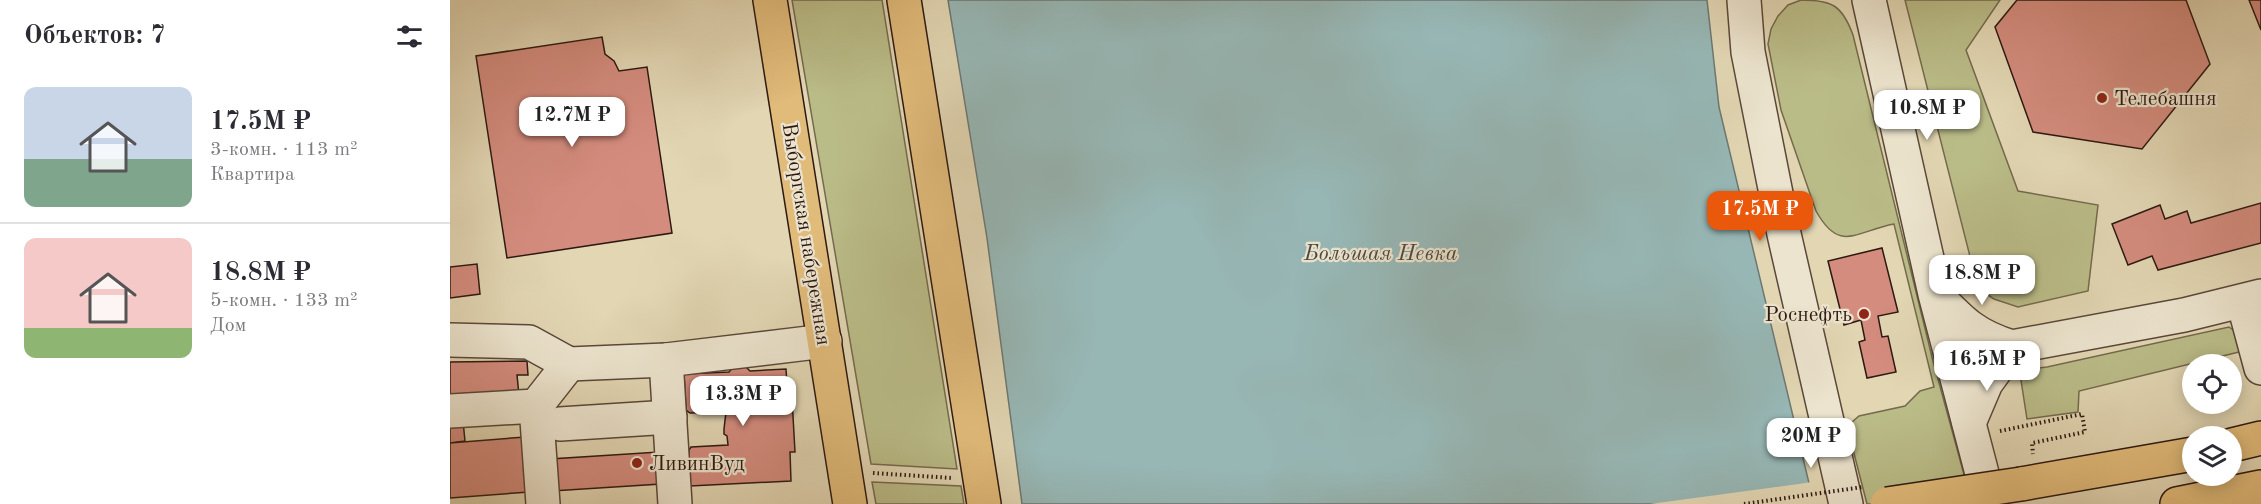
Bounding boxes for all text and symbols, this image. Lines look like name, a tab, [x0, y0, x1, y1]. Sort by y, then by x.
icon: filters	[393, 20, 426, 53]
text: Объектов: 7	[24, 23, 165, 49]
place label: Телебашня	[2114, 89, 2217, 110]
pin: 10.8M ₽	[1872, 90, 1982, 141]
marker: Телебашня	[2095, 91, 2109, 105]
pin: 12.7M ₽	[517, 97, 627, 148]
text: 10.8M ₽	[1888, 99, 1966, 119]
text: 12.7M ₽	[533, 106, 611, 126]
text: 17.5M ₽	[210, 109, 311, 135]
icon: home	[72, 111, 144, 183]
street label: Выборгская набережная	[778, 121, 834, 347]
text: 3-комн. · 113 m²	[210, 140, 358, 160]
text: Квартира	[210, 165, 295, 185]
pin: 17.5M ₽	[1705, 191, 1815, 242]
text: 17.5M ₽	[1721, 200, 1799, 220]
water label: Большая Невка	[1303, 243, 1458, 265]
pin: 18.8M ₽	[1927, 255, 2037, 306]
text: 18.8M ₽	[210, 260, 311, 286]
icon: home	[72, 262, 144, 334]
text: 18.8M ₽	[1943, 264, 2021, 284]
text: 5-комн. · 133 m²	[210, 291, 358, 311]
place label: Роснефть	[1765, 305, 1852, 326]
marker: Роснефть	[1857, 307, 1871, 321]
text: Дом	[210, 316, 246, 336]
pin: 16.5M ₽	[1932, 341, 2042, 392]
text: 16.5M ₽	[1948, 350, 2026, 370]
map controls	[2182, 354, 2242, 486]
button: locate	[2182, 354, 2242, 414]
pin: 13.3M ₽	[688, 376, 798, 427]
text: 13.3M ₽	[704, 385, 782, 405]
pin: 20M ₽	[1769, 418, 1853, 469]
button: layers	[2182, 426, 2242, 486]
text: 20M ₽	[1781, 427, 1841, 447]
place label: ЛивинВуд	[649, 454, 745, 475]
marker: ЛивинВуд	[630, 456, 644, 470]

